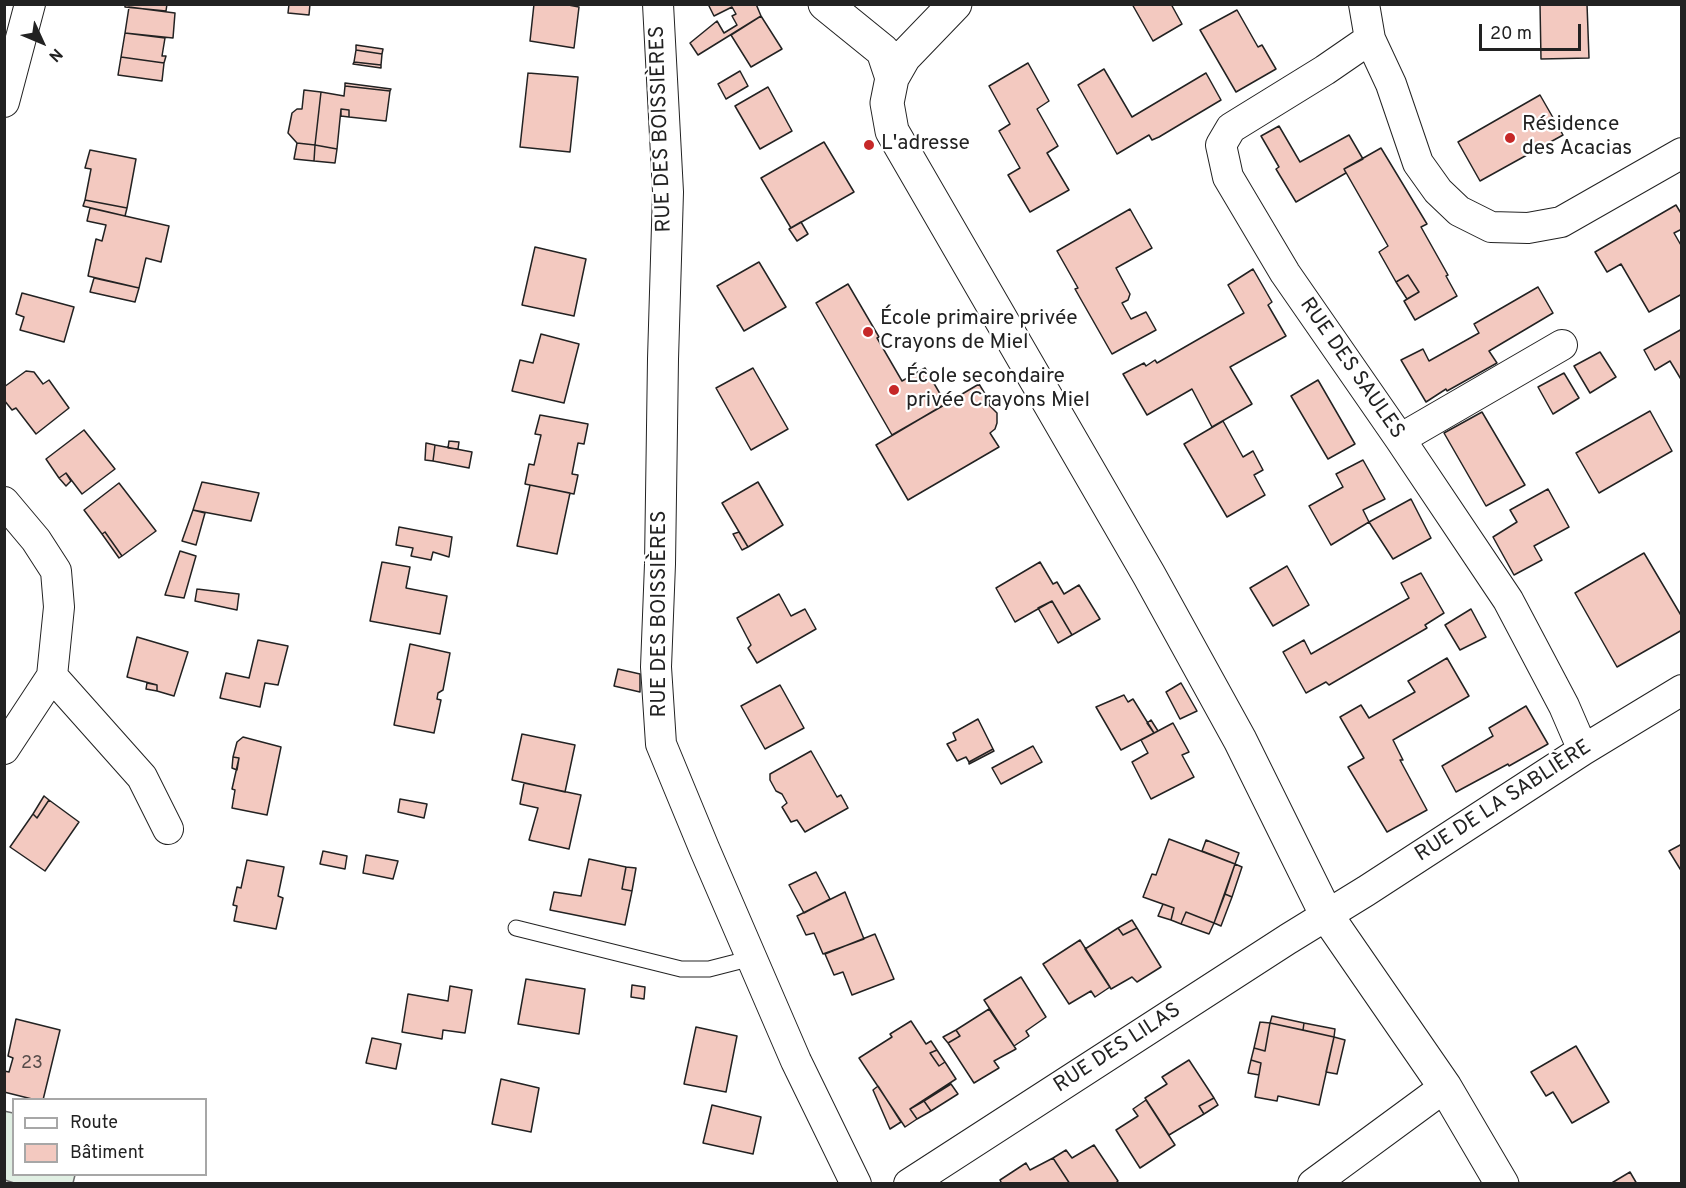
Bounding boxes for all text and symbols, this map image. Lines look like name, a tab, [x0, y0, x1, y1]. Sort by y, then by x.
north arrow	[12, 12, 72, 72]
scale bar	[1482, 12, 1584, 50]
text: 20 m	[1490, 23, 1532, 46]
street label: RUE DES BOISSIÈRES	[646, 25, 678, 233]
text: N	[44, 43, 66, 66]
place label: Résidence des Acacias	[1522, 113, 1632, 163]
marker: Résidence des Acacias	[1503, 131, 1517, 145]
place label: L'adresse	[881, 132, 970, 158]
marker: L'adresse	[862, 138, 876, 152]
street label: RUE DES SAULES	[1293, 294, 1409, 444]
place label: École primaire privée Crayons de Miel	[880, 307, 1078, 357]
marker: École primaire privée Crayons de Miel	[861, 325, 875, 339]
place label: École secondaire privée Crayons Miel	[906, 365, 1090, 415]
marker: École secondaire privée Crayons Miel	[887, 383, 901, 397]
street label: RUE DES BOISSIÈRES	[648, 510, 674, 718]
street label: RUE DE LA SABLIÈRE	[1411, 736, 1597, 868]
street label: RUE DES LILAS	[1050, 999, 1186, 1099]
house number: 23	[21, 1053, 43, 1075]
legend	[12, 1098, 207, 1176]
text: Route	[70, 1112, 118, 1135]
text: Bâtiment	[70, 1142, 144, 1165]

